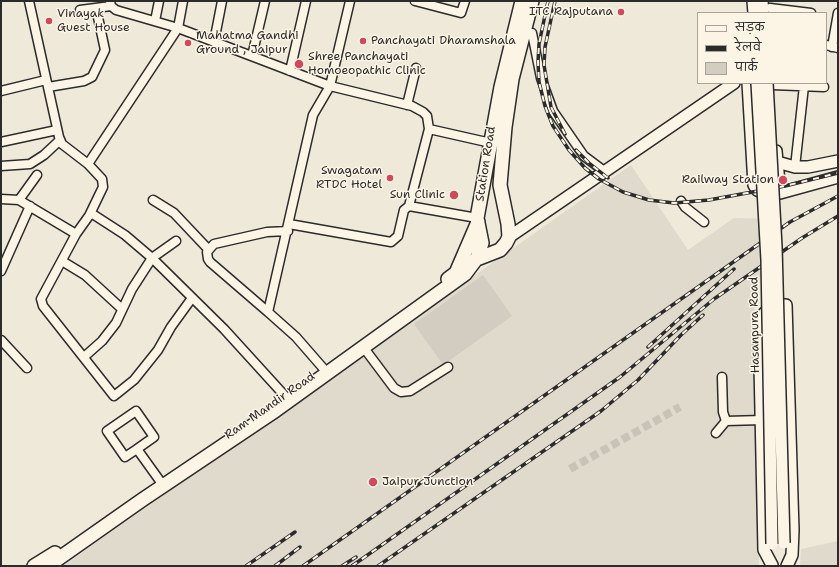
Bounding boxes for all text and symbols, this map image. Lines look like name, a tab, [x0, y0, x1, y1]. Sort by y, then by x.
place label: ITC Rajputana	[529, 5, 613, 19]
place label: Vinayak Guest House	[57, 7, 130, 35]
marker: ITC Rajputana	[616, 7, 626, 17]
legend	[697, 12, 827, 84]
marker: Vinayak Guest House	[44, 16, 54, 26]
text: सड़क	[735, 19, 765, 35]
place label: Mahatma Gandhi Ground , Jaipur	[196, 29, 299, 57]
place label: Panchayati Dharamshala	[371, 34, 516, 48]
marker: Panchayati Dharamshala	[358, 36, 368, 46]
marker: Mahatma Gandhi Ground , Jaipur	[183, 38, 193, 48]
text: रेलवे	[735, 39, 761, 55]
place label: Shree Panchayati Homoeopathic Clinic	[308, 50, 426, 78]
marker: Shree Panchayati Homoeopathic Clinic	[293, 58, 305, 70]
text: पार्क	[735, 59, 758, 75]
street label: Station Road	[473, 125, 499, 203]
place label: Swagatam RTDC Hotel	[316, 164, 382, 192]
marker: Swagatam RTDC Hotel	[385, 173, 395, 183]
place label: Railway Station	[682, 173, 774, 187]
marker: Railway Station	[777, 174, 789, 186]
place label: Sun Clinic	[390, 188, 445, 202]
marker: Sun Clinic	[448, 189, 460, 201]
street label: Hasanpura Road	[747, 276, 763, 374]
street label: Ram Mandir Road	[222, 369, 318, 443]
place label: Jaipur Junction	[382, 475, 473, 489]
marker: Jaipur Junction	[367, 476, 379, 488]

